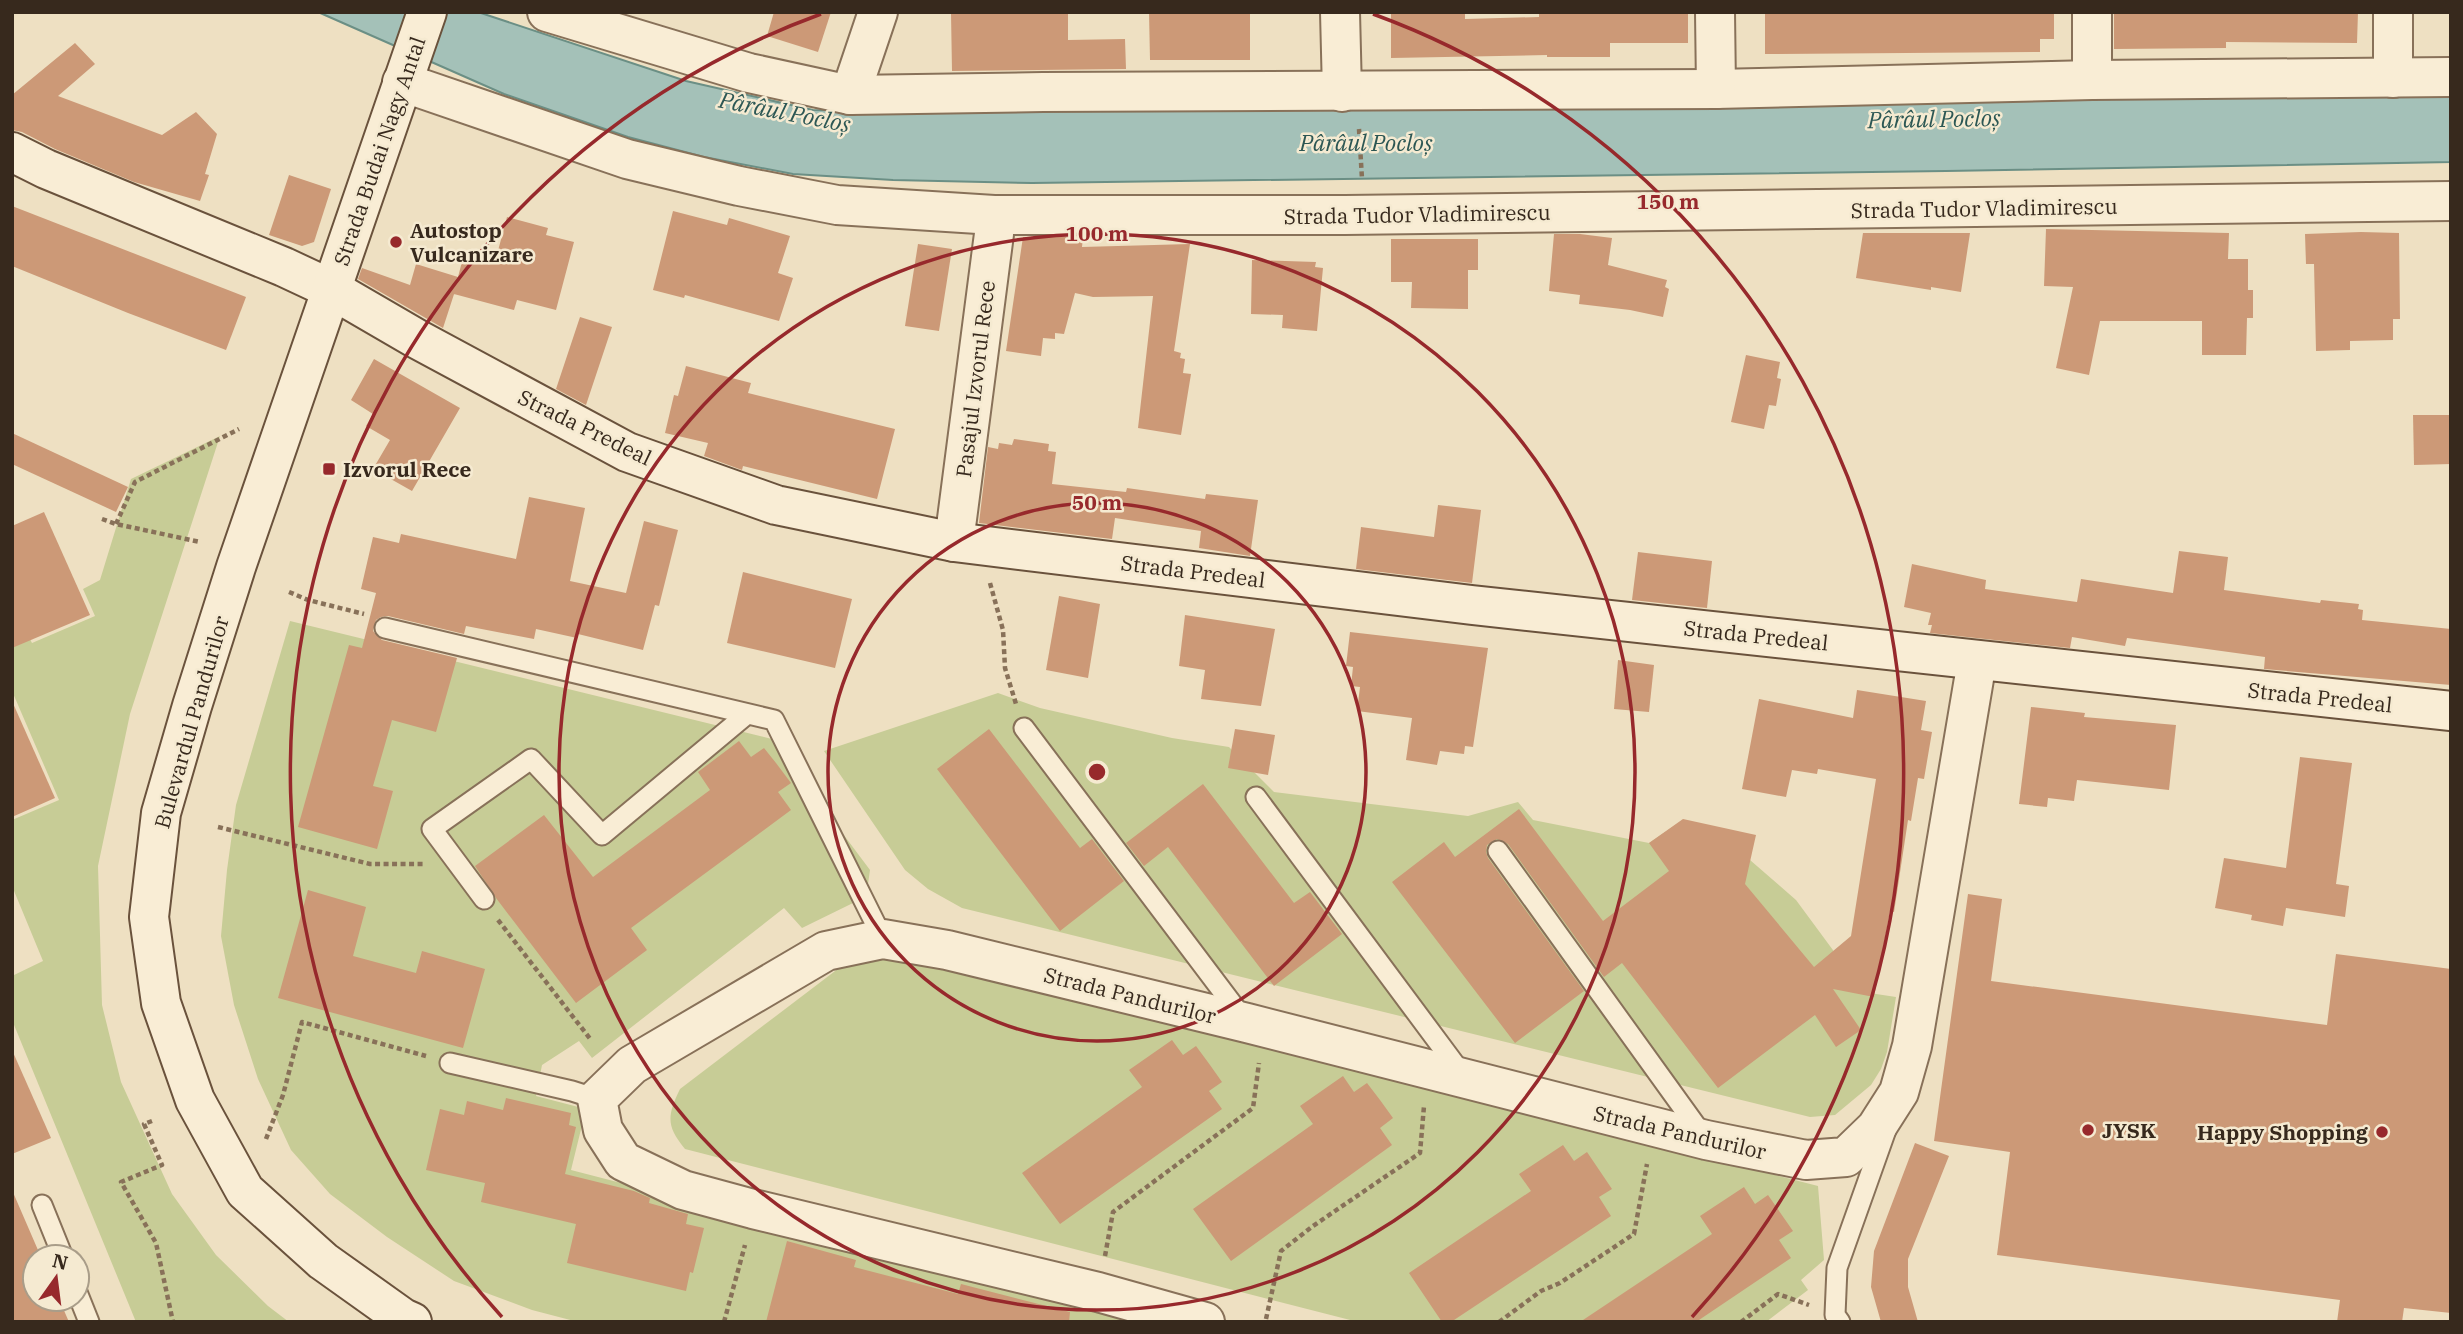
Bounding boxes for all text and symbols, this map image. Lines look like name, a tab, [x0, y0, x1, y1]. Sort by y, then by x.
street label: Strada Budai Nagy Antal	[327, 33, 431, 269]
water label: Pârâul Pocloș	[716, 83, 854, 138]
water label: Pârâul Pocloș	[1866, 102, 2001, 134]
water label: Pârâul Pocloș	[1299, 127, 1433, 157]
text: 150 m	[1636, 187, 1700, 215]
street label: Strada Tudor Vladimirescu	[1850, 192, 2118, 224]
street label: Strada Tudor Vladimirescu	[1283, 198, 1551, 230]
place label: Autostop Vulcanizare	[410, 216, 534, 268]
text: 100 m	[1065, 219, 1129, 247]
marker: Autostop Vulcanizare	[388, 234, 404, 250]
street label: Pasajul Izvorul Rece	[949, 279, 1001, 479]
street label: Strada Predeal	[514, 383, 656, 471]
place label: Izvorul Rece	[343, 455, 471, 483]
marker: Izvorul Rece	[321, 461, 337, 477]
text: 50 m	[1072, 488, 1122, 516]
street label: Strada Predeal	[1119, 548, 1267, 594]
street label: Bulevardul Pandurilor	[147, 612, 235, 832]
street label: Strada Predeal	[1682, 613, 1830, 657]
street label: Strada Predeal	[2246, 675, 2394, 719]
centre of rings	[1085, 760, 1109, 784]
street label: Strada Pandurilor	[1041, 960, 1220, 1030]
street label: Strada Pandurilor	[1591, 1099, 1770, 1166]
place label: JYSK	[2102, 1116, 2156, 1144]
place label: Happy Shopping	[2197, 1118, 2369, 1146]
marker: JYSK	[2080, 1122, 2096, 1138]
marker: Happy Shopping	[2374, 1124, 2390, 1140]
north arrow	[21, 1243, 91, 1313]
text: N	[50, 1248, 70, 1275]

